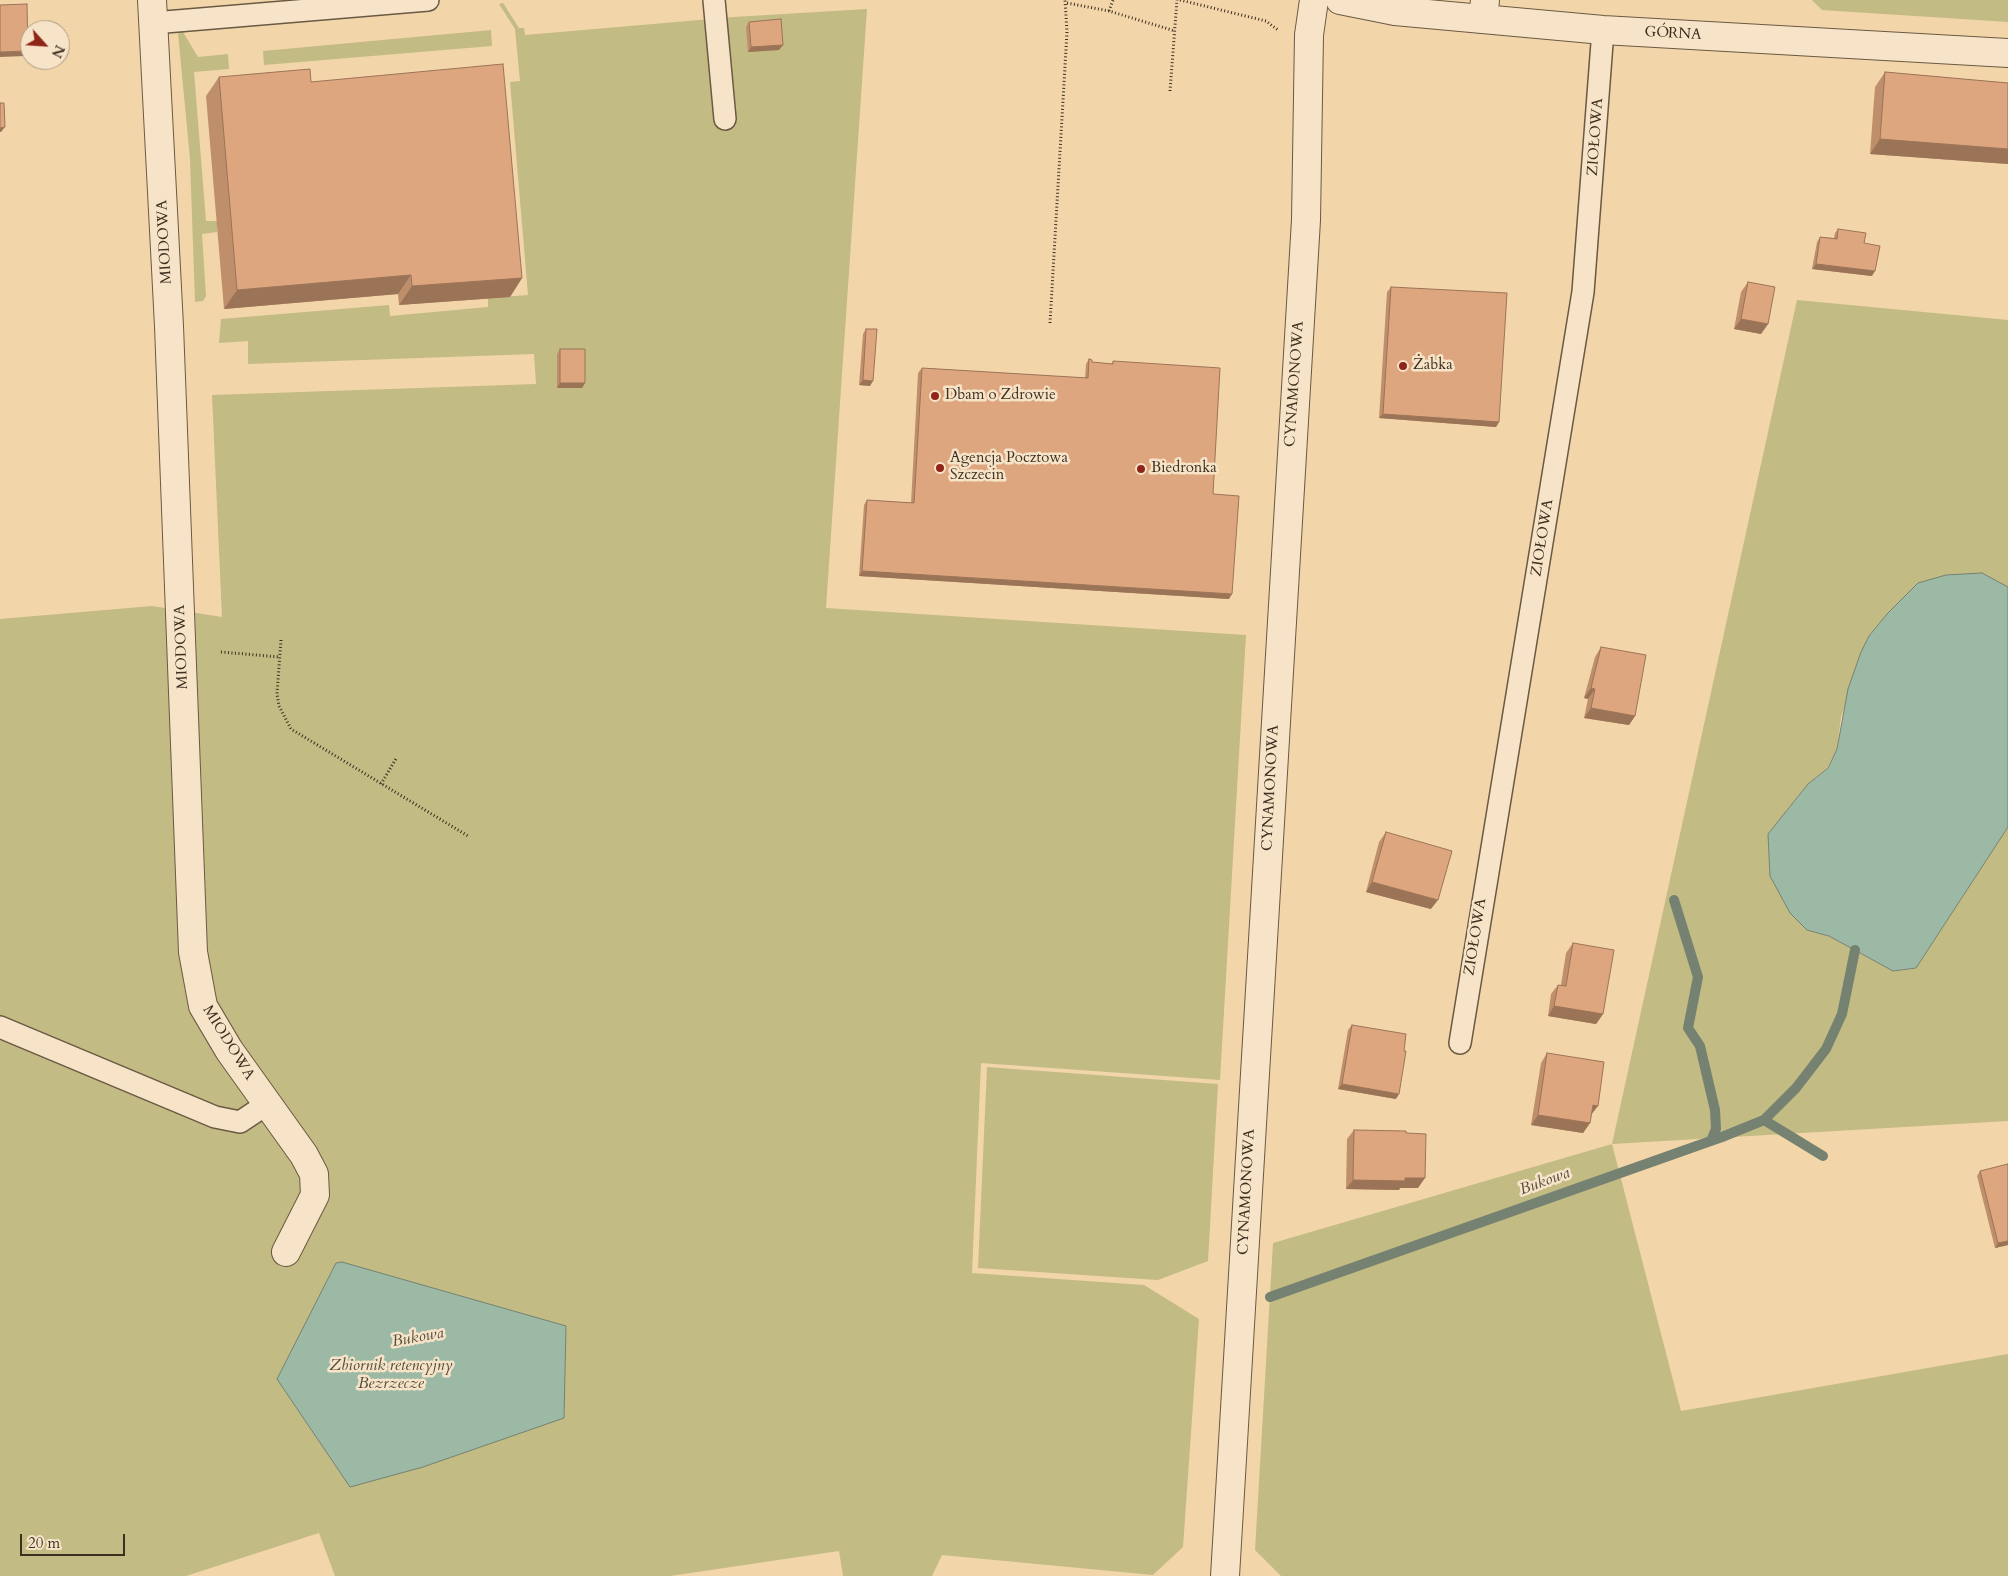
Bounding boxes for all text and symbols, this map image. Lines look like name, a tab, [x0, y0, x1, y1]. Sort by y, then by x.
north arrow	[20, 20, 70, 70]
street label: GÓRNA	[1644, 24, 1702, 44]
text: N	[47, 42, 69, 61]
street label: ZIOŁOWA	[1584, 97, 1608, 177]
street label: MIODOWA	[154, 199, 176, 285]
street label: CYNAMONOWA	[1282, 320, 1308, 448]
place label: Żabka	[1413, 357, 1453, 375]
marker: Żabka	[1397, 360, 1409, 372]
place label: Dbam o Zdrowie	[945, 387, 1056, 405]
marker: Dbam o Zdrowie	[929, 390, 941, 402]
place label: Agencja Pocztowa Szczecin	[950, 450, 1068, 485]
place label: Biedronka	[1151, 460, 1217, 478]
marker: Agencja Pocztowa Szczecin	[934, 462, 946, 474]
marker: Biedronka	[1135, 463, 1147, 475]
street label: ZIOŁOWA	[1528, 498, 1558, 578]
street label: MIODOWA	[172, 604, 192, 690]
street label: CYNAMONOWA	[1259, 725, 1283, 851]
street label: ZIOŁOWA	[1461, 897, 1491, 977]
street label: MIODOWA	[198, 1002, 258, 1084]
street label: CYNAMONOWA	[1235, 1129, 1259, 1255]
water label: Bukowa	[1517, 1164, 1573, 1200]
water label: Bukowa	[391, 1324, 445, 1352]
water label: Zbiornik retencyjny Bezrzecze	[330, 1356, 452, 1394]
scale bar	[22, 1524, 128, 1556]
text: 20 m	[28, 1533, 60, 1553]

